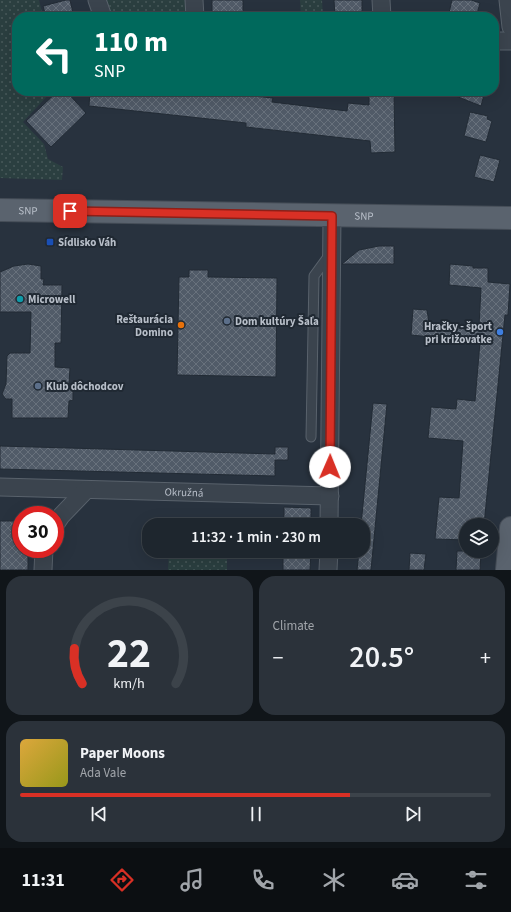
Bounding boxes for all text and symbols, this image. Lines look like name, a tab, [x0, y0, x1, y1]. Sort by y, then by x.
text: 110 m	[94, 22, 168, 62]
icon: left	[28, 28, 80, 80]
text: SNP	[94, 59, 125, 84]
pin	[53, 194, 87, 228]
icon: arrive	[59, 200, 81, 222]
street label: SNP	[18, 203, 38, 219]
street label: SNP	[354, 209, 374, 224]
place label: Sídlisko Váh	[58, 235, 116, 250]
marker: Sídlisko Váh	[45, 237, 55, 247]
place label: Microwell	[28, 292, 76, 307]
marker: Microwell	[15, 294, 25, 304]
place label: Reštaurácia Domino	[116, 312, 173, 340]
place label: Dom kultúry Šaľa	[235, 314, 319, 329]
marker: Dom kultúry Šaľa	[222, 316, 232, 326]
place label: Hračky - šport pri križovatke	[424, 319, 493, 347]
marker: Reštaurácia Domino	[176, 320, 186, 330]
marker: Hračky - šport pri križovatke	[495, 327, 505, 337]
place label: Klub dôchodcov	[46, 379, 124, 394]
marker: Klub dôchodcov	[33, 381, 43, 391]
position arrow	[309, 446, 351, 488]
street label: Okružná	[164, 484, 204, 501]
speed limit sign: 30	[12, 506, 64, 558]
map controls	[459, 518, 499, 558]
button: layers	[459, 518, 499, 558]
text: 11:32 · 1 min · 230 m	[191, 527, 321, 548]
text: Climate	[273, 617, 314, 635]
text: 22	[107, 623, 151, 683]
text: 20.5°	[349, 636, 414, 679]
text: −	[273, 642, 283, 674]
text: +	[480, 642, 491, 674]
text: km/h	[113, 672, 145, 693]
text: Paper Moons	[80, 743, 165, 764]
text: Ada Vale	[80, 764, 126, 782]
icon: previous	[88, 803, 110, 825]
icon: pause	[245, 803, 267, 825]
icon: next	[402, 803, 424, 825]
icon: directions	[108, 866, 136, 894]
icon: music	[178, 866, 206, 894]
icon: phone	[249, 866, 277, 894]
icon: climate	[320, 866, 348, 894]
icon: car	[391, 866, 419, 894]
icon: filters	[462, 866, 490, 894]
text: 11:31	[21, 868, 65, 893]

